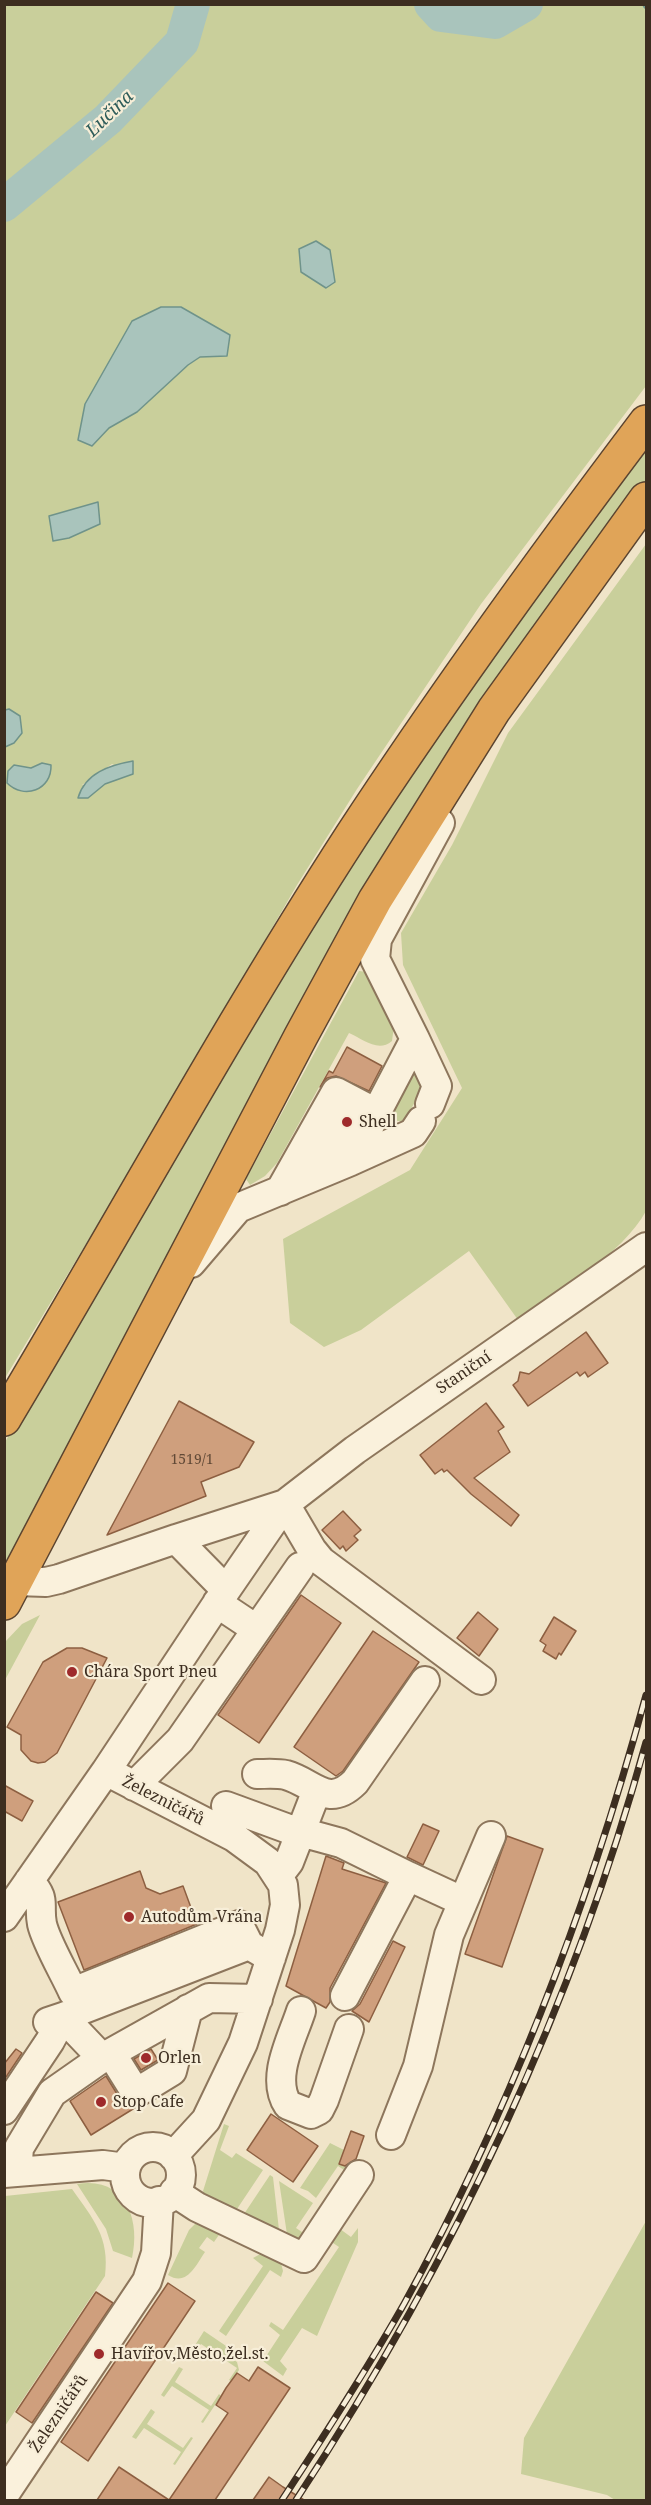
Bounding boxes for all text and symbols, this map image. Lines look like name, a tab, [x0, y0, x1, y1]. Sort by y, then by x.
water label: Lučina	[82, 86, 138, 142]
place label: Shell	[359, 1112, 396, 1132]
marker: Shell	[340, 1115, 354, 1129]
street label: Staniční	[433, 1348, 495, 1398]
house number: 1519/1	[170, 1452, 214, 1468]
place label: Chára Sport Pneu	[84, 1662, 217, 1682]
marker: Chára Sport Pneu	[65, 1665, 79, 1679]
street label: Železničářů	[119, 1772, 207, 1830]
place label: Autodům Vrána	[141, 1907, 263, 1927]
marker: Autodům Vrána	[122, 1910, 136, 1924]
place label: Orlen	[158, 2048, 201, 2068]
marker: Orlen	[139, 2051, 153, 2065]
place label: Stop Cafe	[113, 2092, 184, 2112]
marker: Stop Cafe	[94, 2095, 108, 2109]
place label: Havířov,Město,žel.st.	[111, 2344, 269, 2364]
marker: Havířov,Město,žel.st.	[92, 2347, 106, 2361]
street label: Železničářů	[26, 2371, 92, 2457]

